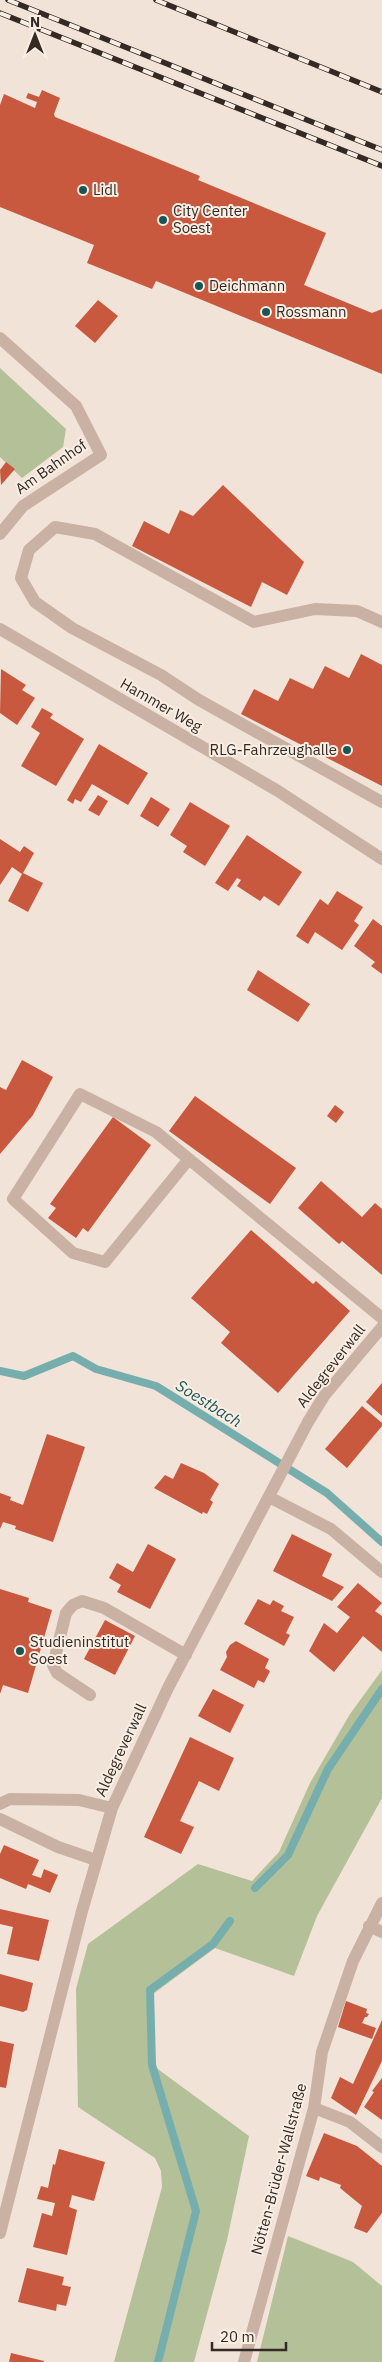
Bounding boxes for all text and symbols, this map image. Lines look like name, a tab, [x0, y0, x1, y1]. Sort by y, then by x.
north arrow	[10, 10, 60, 60]
text: N	[30, 13, 40, 31]
place label: Lidl	[93, 180, 117, 199]
marker: Lidl	[77, 184, 89, 196]
place label: City Center Soest	[173, 201, 248, 237]
marker: City Center Soest	[157, 214, 169, 226]
place label: Deichmann	[209, 276, 285, 295]
marker: Deichmann	[193, 280, 205, 292]
place label: Rossmann	[276, 302, 346, 321]
marker: Rossmann	[260, 306, 272, 318]
street label: Am Bahnhof	[11, 435, 90, 498]
street label: Hammer Weg	[117, 673, 206, 736]
place label: RLG-Fahrzeughalle	[210, 740, 337, 759]
marker: RLG-Fahrzeughalle	[341, 744, 353, 756]
street label: Aldegreverwall	[292, 1320, 369, 1411]
water label: Soestbach	[172, 1375, 246, 1431]
place label: Studieninstitut Soest	[30, 1632, 129, 1668]
marker: Studieninstitut Soest	[14, 1645, 26, 1657]
street label: Aldegreverwall	[91, 1700, 150, 1799]
street label: Nötten-Brüder-Wallstraße	[246, 2081, 311, 2257]
scale bar	[212, 2320, 286, 2352]
text: 20 m	[220, 2327, 255, 2346]

